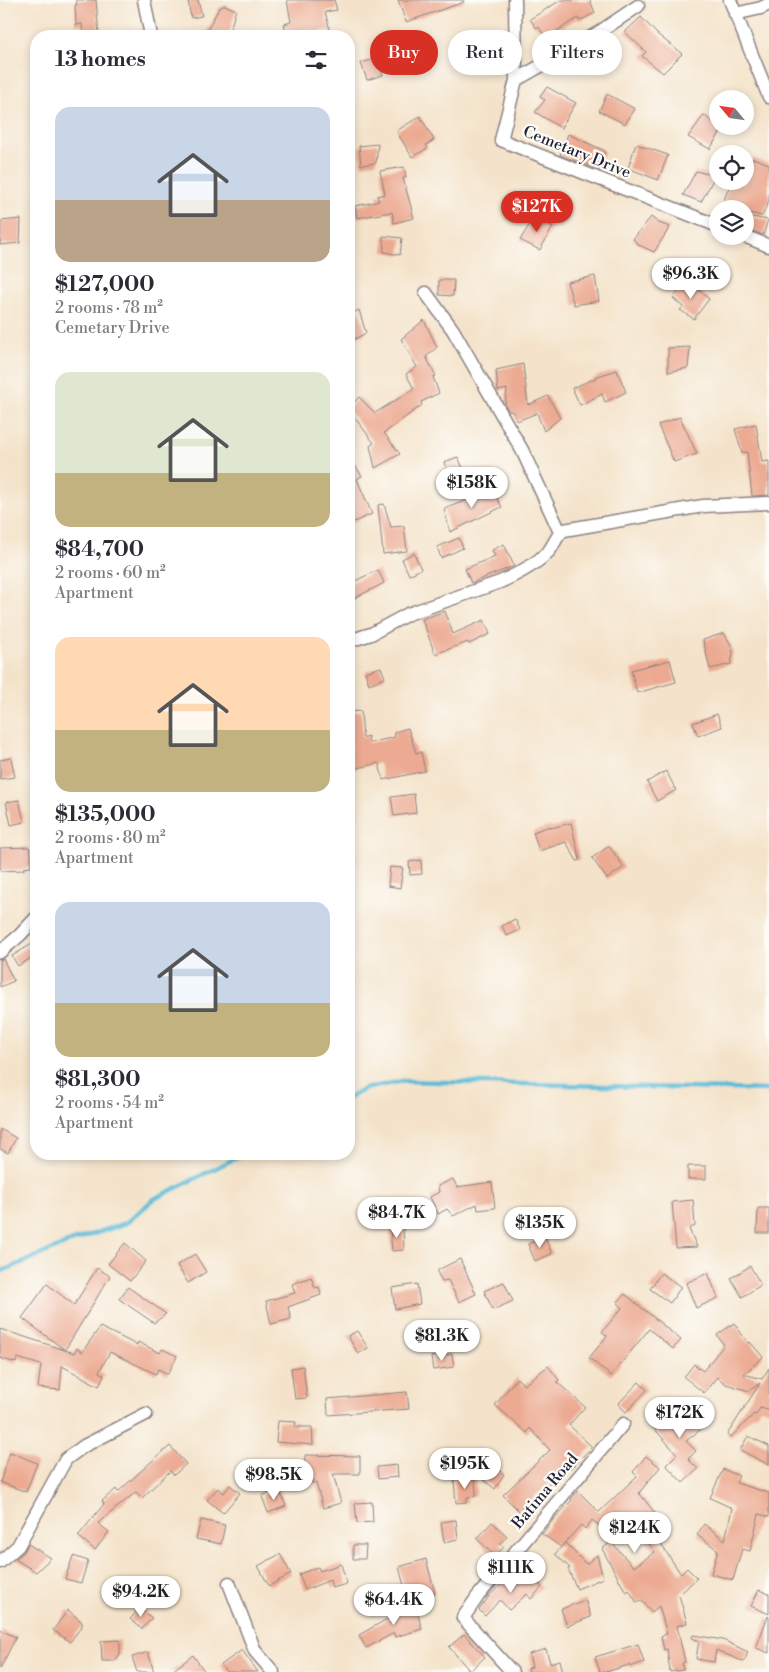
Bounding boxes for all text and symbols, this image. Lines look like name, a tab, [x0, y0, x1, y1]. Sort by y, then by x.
chip: Buy	[370, 30, 438, 75]
chip: Rent	[448, 30, 522, 75]
chip: Filters	[532, 30, 622, 75]
icon: filters	[302, 46, 330, 74]
text: 13 homes	[55, 47, 146, 73]
north arrow	[709, 90, 754, 135]
map controls	[709, 90, 754, 245]
street label: Cemetary Drive	[520, 121, 634, 183]
icon: home	[148, 140, 238, 230]
button: locate	[709, 145, 754, 190]
pin: $127K	[502, 190, 572, 233]
text: $127K	[512, 197, 562, 217]
button: layers	[709, 200, 754, 245]
pin: $96.3K	[650, 258, 732, 300]
text: $96.3K	[663, 264, 719, 284]
text: $127,000	[55, 272, 155, 298]
text: 2 rooms · 78 m²	[55, 298, 163, 318]
text: Cemetary Drive	[55, 318, 169, 338]
icon: home	[148, 405, 238, 495]
pin: $158K	[437, 466, 507, 509]
text: $158K	[447, 473, 497, 493]
text: $84,700	[55, 537, 144, 563]
text: 2 rooms · 60 m²	[55, 563, 166, 583]
text: Apartment	[55, 583, 134, 603]
icon: home	[148, 670, 238, 760]
text: $135,000	[55, 802, 156, 828]
text: 2 rooms · 80 m²	[55, 828, 166, 848]
text: Apartment	[55, 848, 134, 868]
icon: home	[148, 935, 238, 1025]
text: $81,300	[55, 1067, 141, 1093]
text: 2 rooms · 54 m²	[55, 1093, 164, 1113]
text: Apartment	[55, 1113, 134, 1133]
pin: $84.7K	[356, 1196, 438, 1239]
text: $84.7K	[368, 1203, 426, 1223]
pin: $135K	[505, 1206, 575, 1249]
text: $135K	[515, 1213, 565, 1233]
pin: $81.3K	[401, 1320, 483, 1362]
text: $81.3K	[415, 1326, 469, 1346]
pin: $172K	[645, 1396, 715, 1439]
text: $172K	[656, 1403, 704, 1423]
pin: $195K	[430, 1448, 500, 1490]
street label: Batima Road	[507, 1449, 582, 1534]
text: $195K	[440, 1454, 490, 1474]
pin: $98.5K	[233, 1458, 315, 1501]
text: $98.5K	[245, 1465, 303, 1485]
pin: $124K	[600, 1512, 670, 1554]
text: $124K	[609, 1518, 661, 1538]
pin: $111K	[476, 1552, 546, 1594]
text: $111K	[488, 1558, 534, 1578]
pin: $94.2K	[100, 1576, 182, 1618]
text: $94.2K	[112, 1582, 170, 1602]
pin: $64.4K	[353, 1584, 435, 1626]
text: $64.4K	[365, 1590, 423, 1610]

